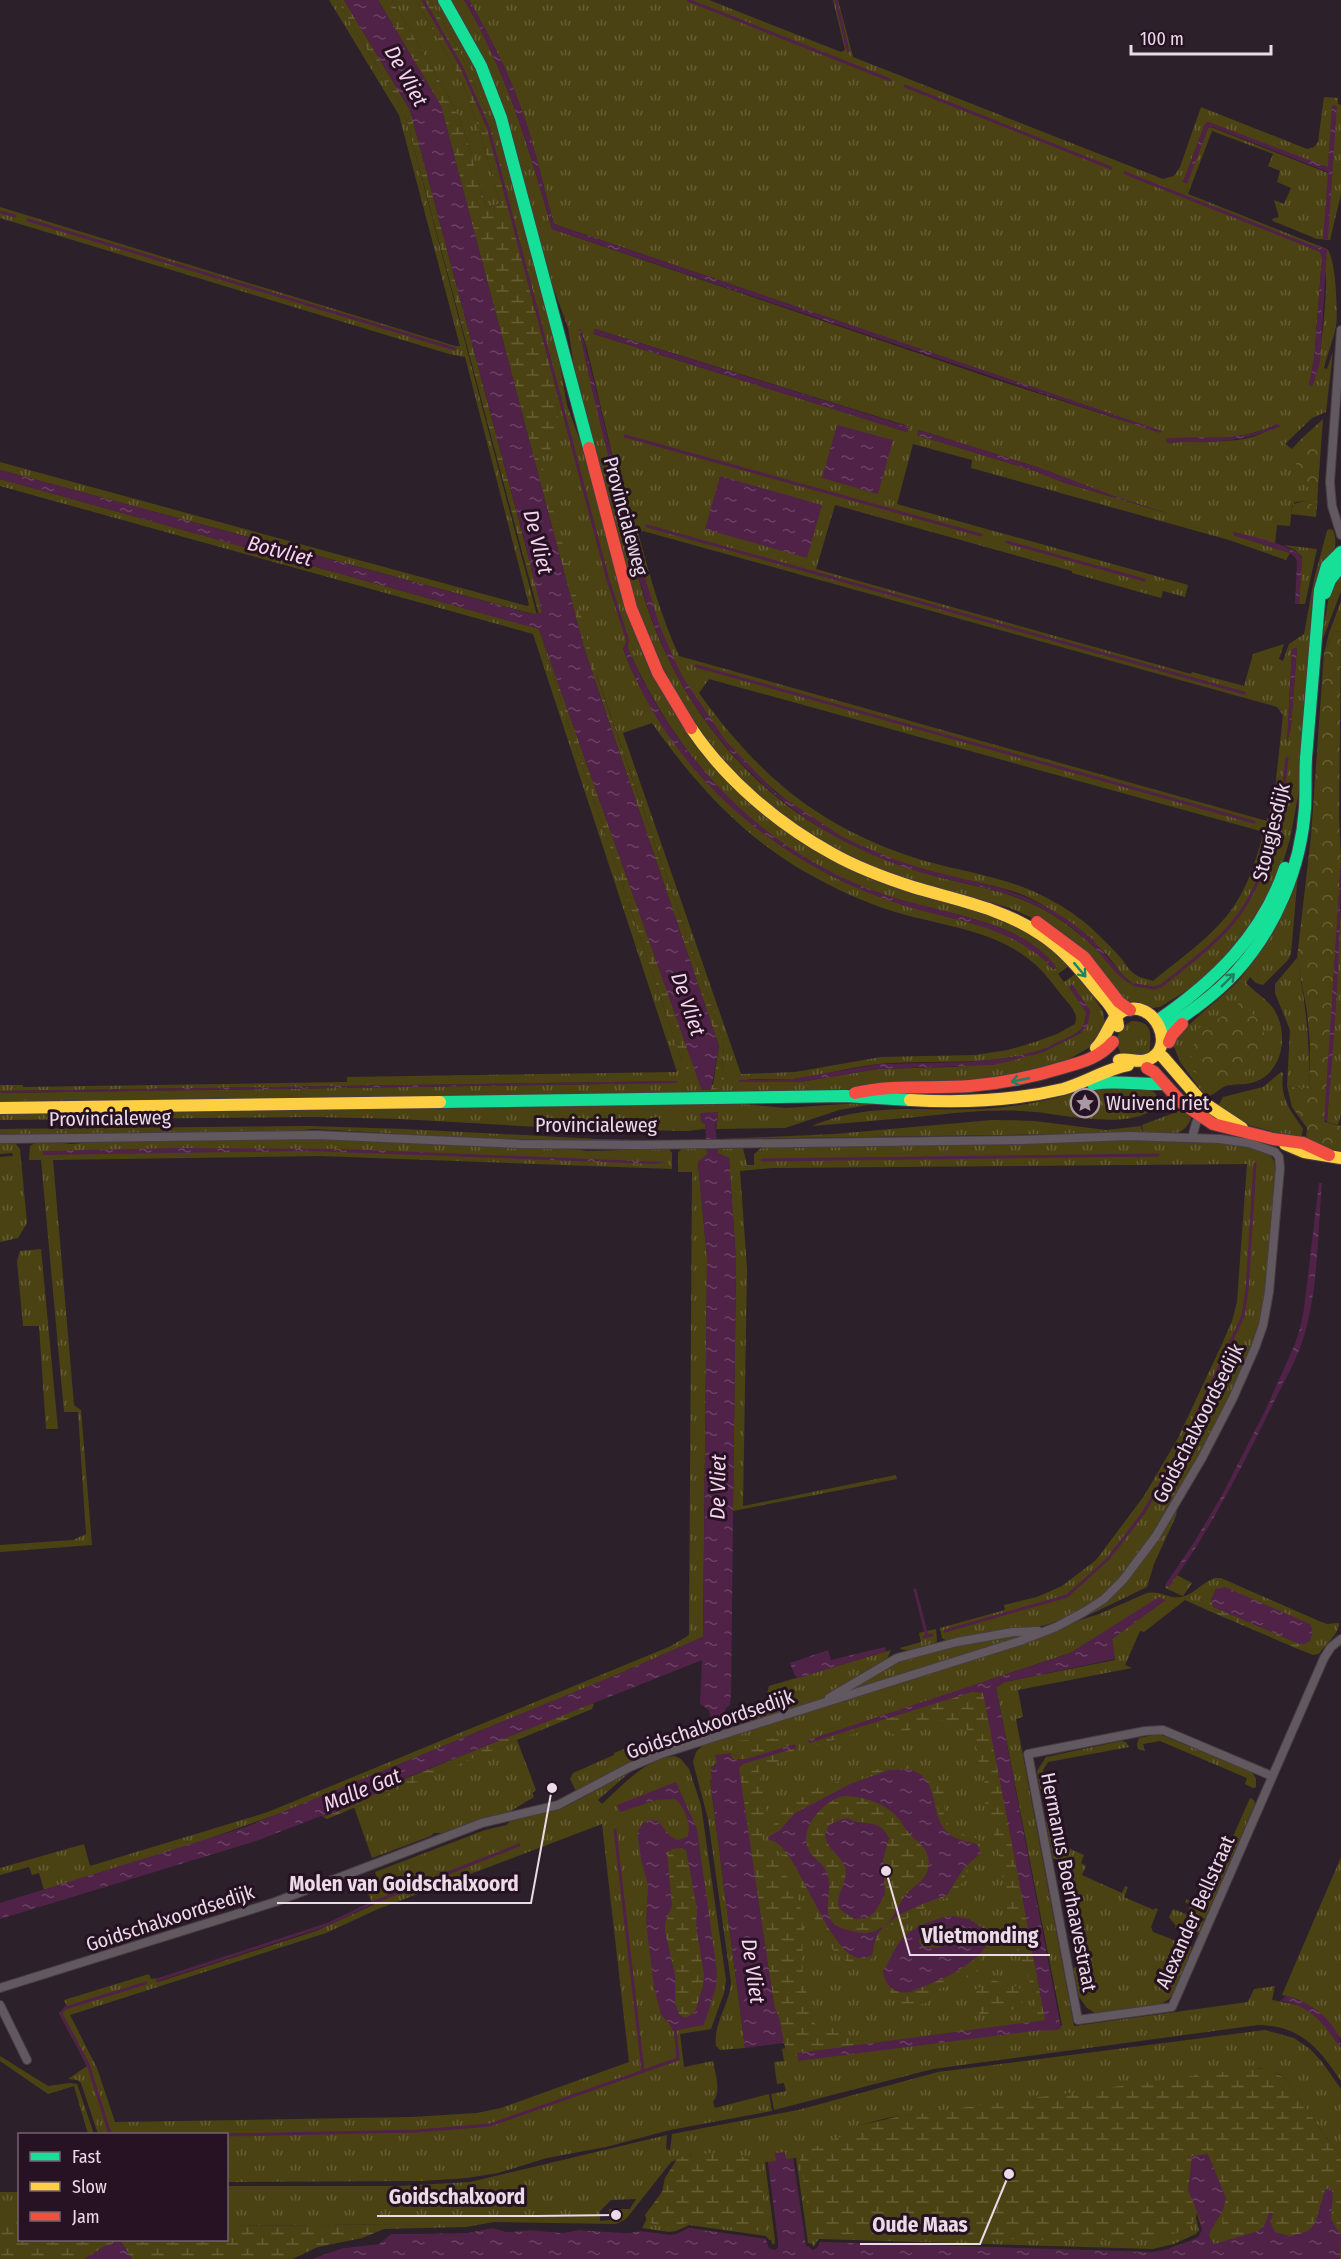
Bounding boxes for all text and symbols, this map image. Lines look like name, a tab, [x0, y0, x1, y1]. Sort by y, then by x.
scale bar	[1131, 18, 1270, 56]
text: 100 m	[1140, 28, 1184, 50]
water label: De Vliet	[379, 41, 433, 111]
street label: Provincialeweg	[599, 454, 654, 579]
water label: De Vliet	[517, 507, 559, 577]
water label: Botvliet	[245, 530, 316, 572]
street label: Stougjesdijk	[1247, 780, 1295, 883]
one-way arrow	[1074, 962, 1087, 978]
water label: De Vliet	[665, 969, 711, 1039]
one-way arrow	[1220, 972, 1235, 987]
one-way arrow	[1010, 1075, 1030, 1086]
place icon: Wuivend riet	[1069, 1087, 1101, 1119]
place label: Wuivend riet	[1106, 1091, 1210, 1115]
street label: Provincialeweg	[49, 1105, 172, 1131]
street label: Provincialeweg	[535, 1113, 658, 1137]
street label: Goidschalxoordsedijk	[1147, 1339, 1249, 1507]
water label: De Vliet	[704, 1454, 732, 1520]
street label: Goidschalxoordsedijk	[623, 1684, 798, 1764]
water label: Malle Gat	[320, 1763, 405, 1817]
street label: Hermanus Boerhaavestraat	[1036, 1770, 1102, 1994]
street label: Alexander Bellstraat	[1150, 1831, 1240, 1992]
callout: Molen van Goidschalxoord	[277, 1864, 531, 1903]
text: Molen van Goidschalxoord	[289, 1871, 519, 1897]
street label: Goidschalxoordsedijk	[83, 1879, 258, 1957]
callout: Vlietmonding	[910, 1916, 1050, 1955]
text: Vlietmonding	[921, 1923, 1039, 1949]
water label: De Vliet	[736, 1937, 770, 2005]
legend	[18, 2133, 228, 2241]
text: Fast	[72, 2146, 101, 2168]
text: Slow	[72, 2176, 107, 2198]
callout: Goidschalxoord	[377, 2177, 537, 2216]
text: Goidschalxoord	[389, 2184, 525, 2210]
callout: Oude Maas	[860, 2205, 980, 2244]
text: Jam	[72, 2206, 100, 2228]
text: Oude Maas	[872, 2212, 968, 2238]

